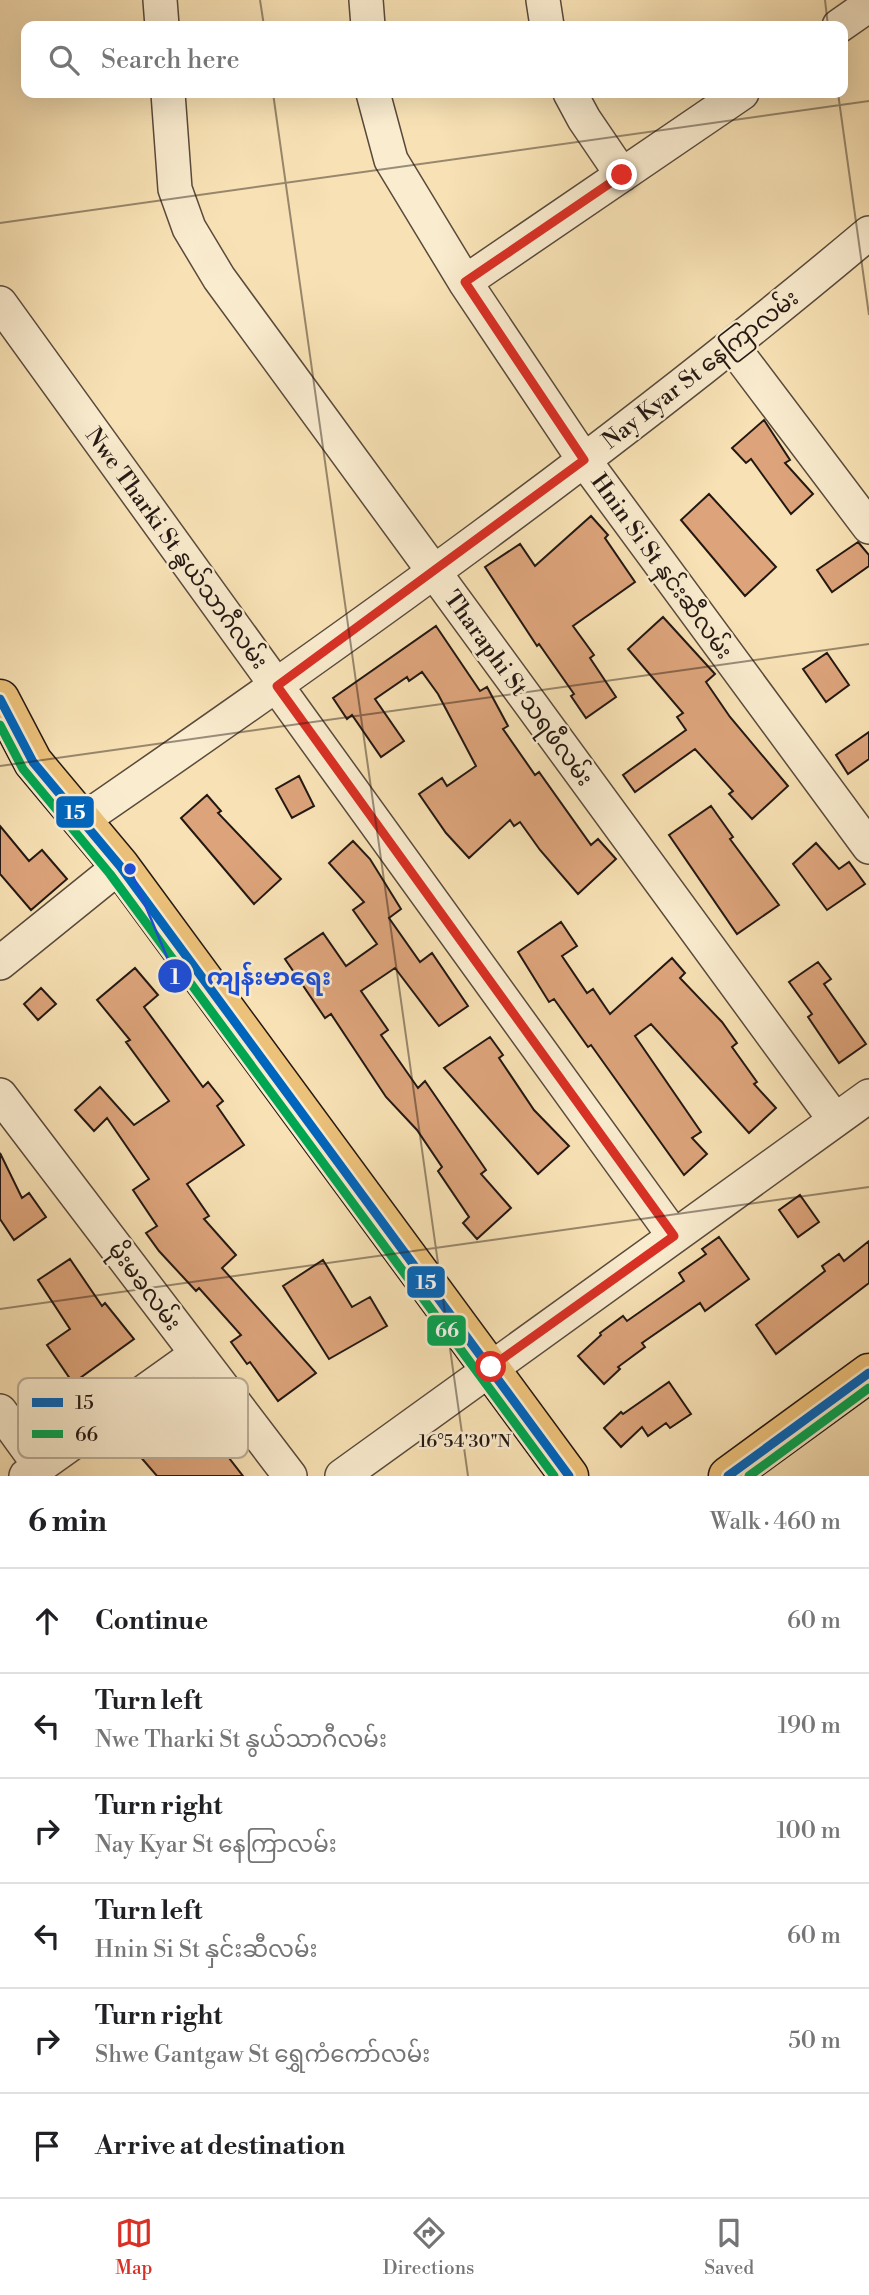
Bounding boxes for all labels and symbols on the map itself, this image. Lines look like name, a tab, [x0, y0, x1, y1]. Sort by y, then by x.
route end	[606, 159, 637, 190]
street label: Nay Kyar St နေကြာလမ်း	[595, 282, 807, 458]
street label: Nwe Tharki St နွယ်သာဂီလမ်း	[77, 421, 276, 677]
street label: Hnin Si St နှင်းဆီလမ်း	[581, 467, 740, 667]
street label: Tharaphi St သရဖီလမ်း	[435, 584, 601, 794]
line badge: 15	[55, 795, 95, 829]
text: 15	[65, 801, 86, 825]
callout: ကျန်းမာရေး	[157, 954, 345, 999]
text: ကျန်းမာရေး	[207, 961, 331, 997]
text: 1	[170, 965, 180, 991]
street label: မိုးမခလမ်း	[99, 1235, 189, 1339]
line badge: 15	[406, 1265, 446, 1299]
text: 15	[416, 1271, 437, 1295]
line badge: 66	[426, 1314, 467, 1347]
text: 66	[435, 1319, 459, 1343]
route start	[475, 1351, 506, 1382]
legend	[18, 1378, 248, 1458]
text: 15	[75, 1391, 94, 1415]
text: 66	[75, 1423, 98, 1447]
text: 16°54'30"N	[419, 1430, 512, 1453]

